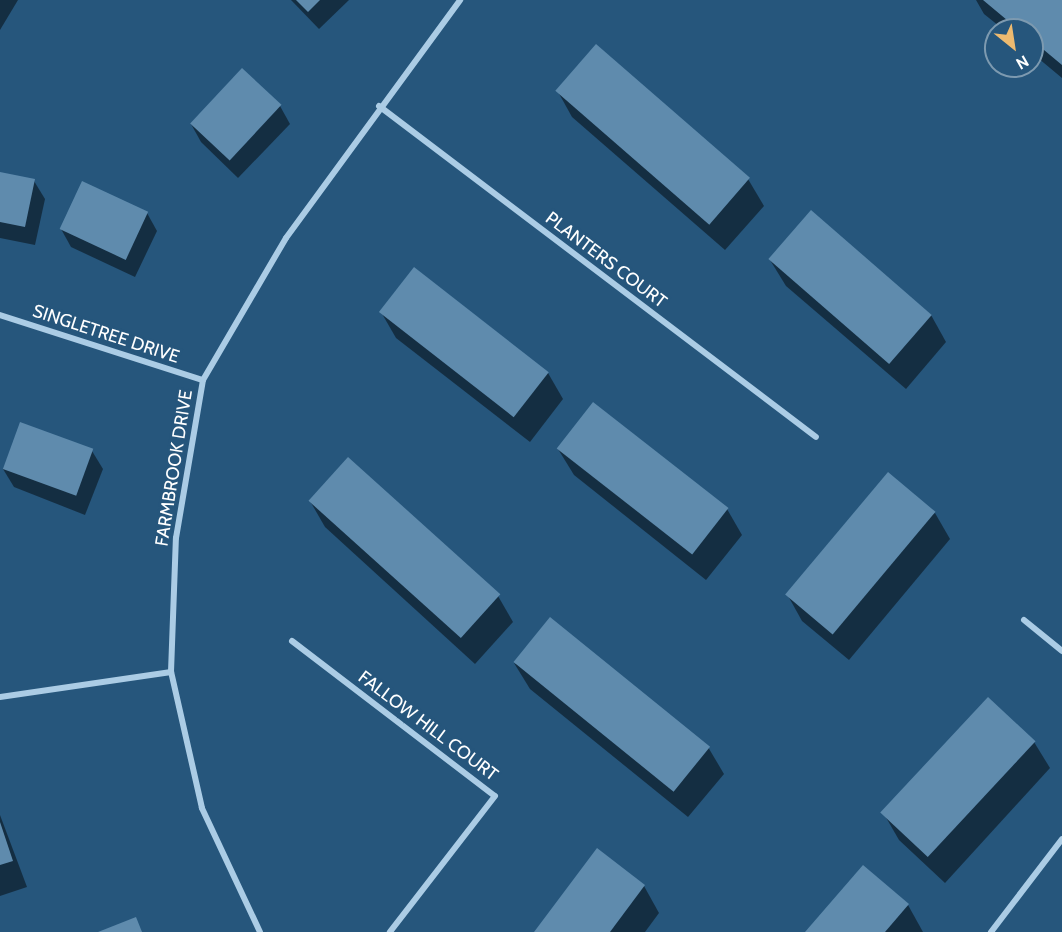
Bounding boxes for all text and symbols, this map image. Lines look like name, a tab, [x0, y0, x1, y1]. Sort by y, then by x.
north arrow	[984, 18, 1044, 78]
text: N	[1013, 51, 1032, 73]
street label: PLANTERS COURT	[541, 207, 671, 313]
street label: SINGLETREE DRIVE	[30, 300, 182, 368]
street label: FARMBROOK DRIVE	[151, 388, 197, 548]
street label: FALLOW HILL COURT	[354, 666, 502, 786]

